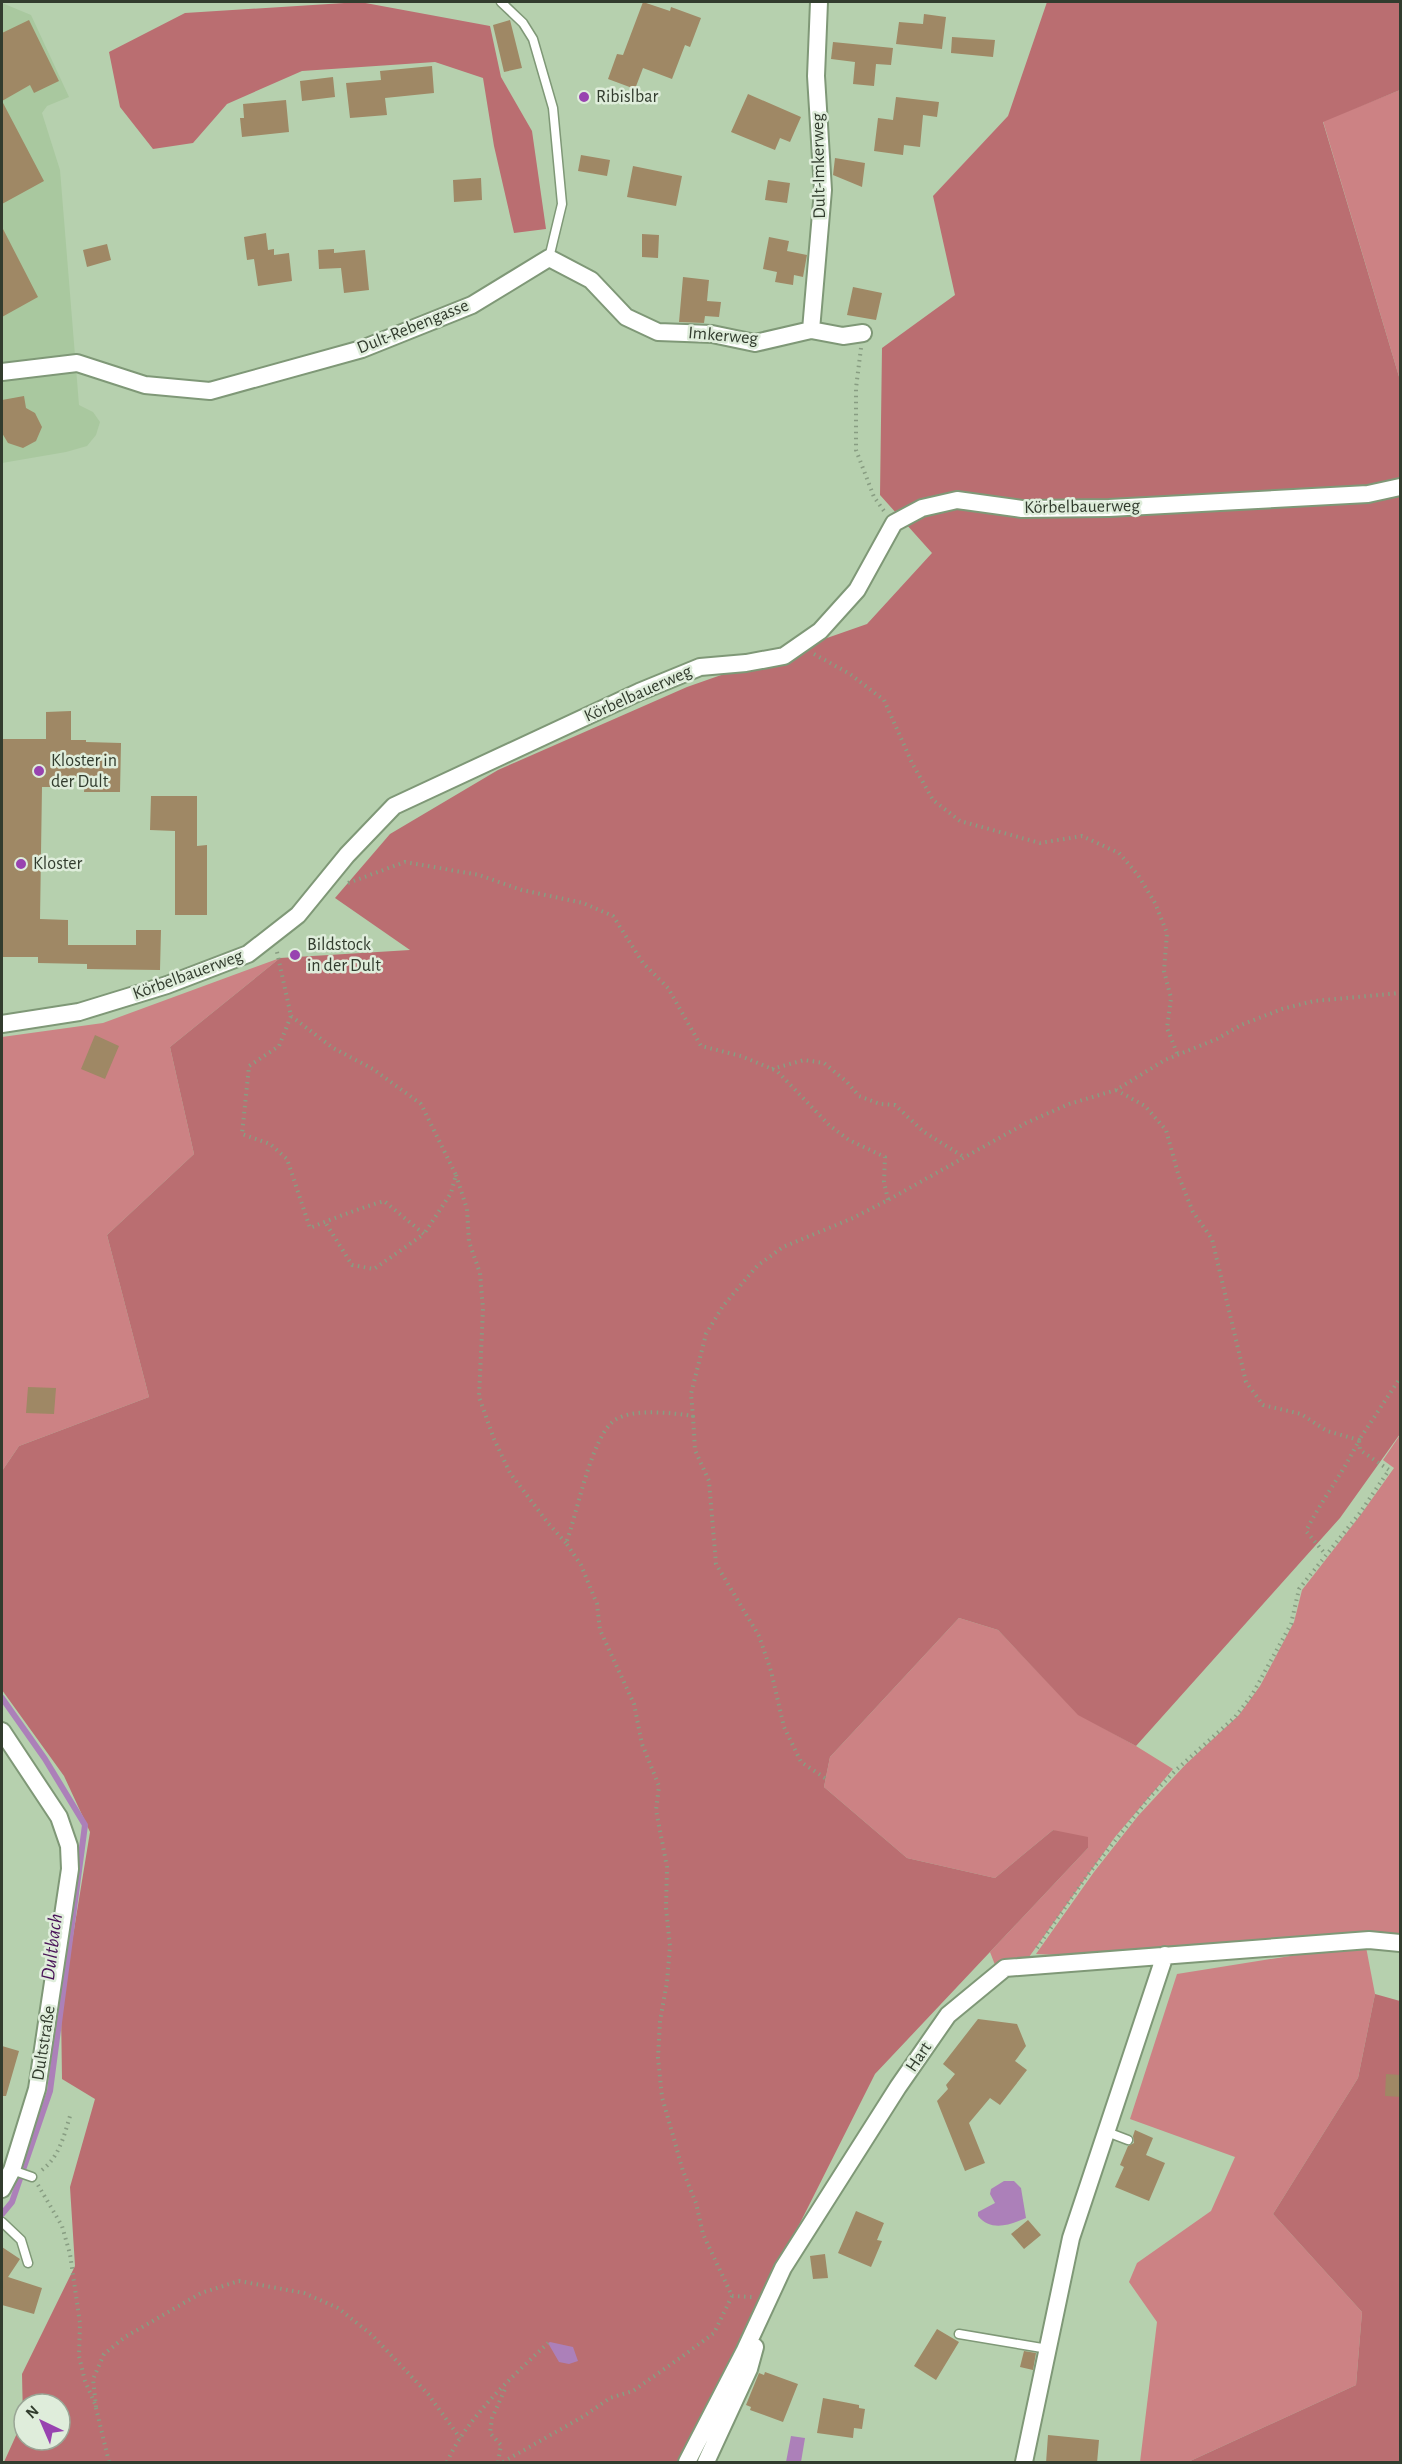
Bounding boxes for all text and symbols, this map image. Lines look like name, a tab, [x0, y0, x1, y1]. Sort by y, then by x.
place label: Ribislbar	[596, 88, 658, 106]
marker: Ribislbar	[577, 90, 591, 104]
street label: Dult-Imkerweg	[809, 113, 829, 219]
street label: Dult-Rebengasse	[355, 296, 471, 358]
street label: Imkerweg	[687, 324, 759, 348]
street label: Körbelbauerweg	[1024, 497, 1140, 517]
street label: Körbelbauerweg	[581, 662, 695, 726]
place label: Kloster in der Dult	[51, 752, 117, 791]
marker: Kloster in der Dult	[32, 764, 46, 778]
place label: Kloster	[33, 855, 83, 873]
marker: Kloster	[14, 857, 28, 871]
place label: Bildstock in der Dult	[307, 936, 381, 975]
street label: Körbelbauerweg	[131, 947, 246, 1003]
marker: Bildstock in der Dult	[288, 948, 302, 962]
water label: Dultbach	[38, 1912, 66, 1982]
street label: Dultstraße	[29, 2004, 59, 2082]
street label: Hart	[903, 2039, 935, 2075]
north arrow	[12, 2392, 72, 2452]
text: N	[23, 2402, 42, 2422]

